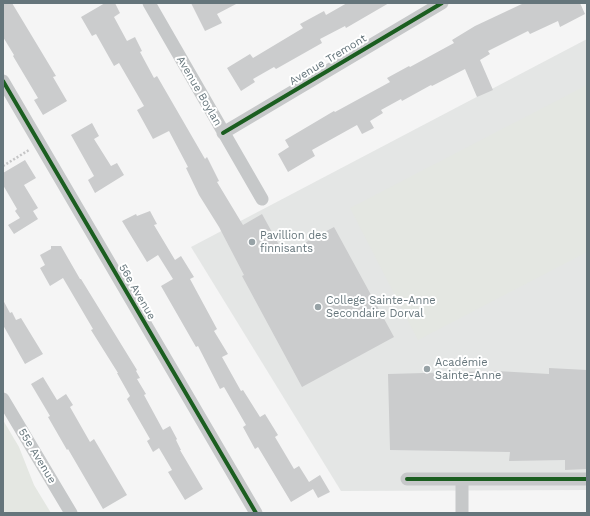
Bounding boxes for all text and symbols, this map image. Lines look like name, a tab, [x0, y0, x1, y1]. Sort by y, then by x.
street label: Avenue Tremont	[287, 32, 369, 88]
street label: Avenue Boylan	[174, 54, 224, 128]
place label: Pavillion des finnisants	[260, 229, 327, 255]
marker: Pavillion des finnisants	[247, 237, 257, 247]
street label: 56e Avenue	[116, 262, 158, 322]
place label: College Sainte-Anne Secondaire Dorval	[326, 294, 436, 320]
marker: College Sainte-Anne Secondaire Dorval	[313, 302, 323, 312]
place label: Académie Sainte-Anne	[435, 356, 501, 382]
marker: Académie Sainte-Anne	[422, 364, 432, 374]
street label: 55e Avenue	[15, 426, 59, 486]

